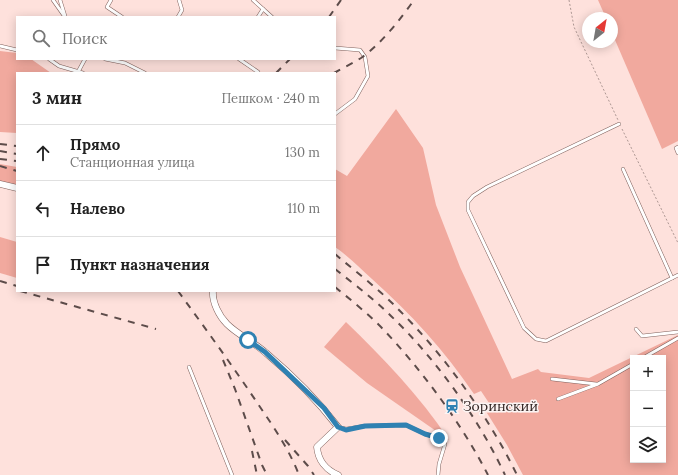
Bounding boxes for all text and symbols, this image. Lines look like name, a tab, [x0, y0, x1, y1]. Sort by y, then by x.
north arrow	[582, 12, 618, 48]
search box	[16, 16, 336, 60]
icon: search	[30, 27, 52, 49]
text: Поиск	[62, 29, 107, 48]
text: 3 мин	[32, 87, 82, 109]
text: Пешком · 240 m	[222, 90, 320, 107]
text: Прямо	[70, 135, 120, 154]
icon: ahead	[32, 142, 54, 164]
text: 130 m	[285, 144, 320, 161]
text: Станционная улица	[70, 154, 195, 171]
icon: left	[32, 198, 54, 220]
text: Налево	[70, 199, 125, 218]
text: 110 m	[287, 200, 320, 217]
icon: arrive	[32, 254, 54, 276]
text: Пункт назначения	[70, 255, 210, 274]
route start	[239, 331, 257, 349]
map controls	[630, 355, 666, 463]
button: +	[630, 355, 666, 391]
button: −	[630, 391, 666, 427]
place label: Зоринский	[463, 397, 538, 415]
station icon: Зоринский	[444, 398, 460, 414]
button: layers	[630, 427, 666, 463]
route end	[430, 429, 448, 447]

